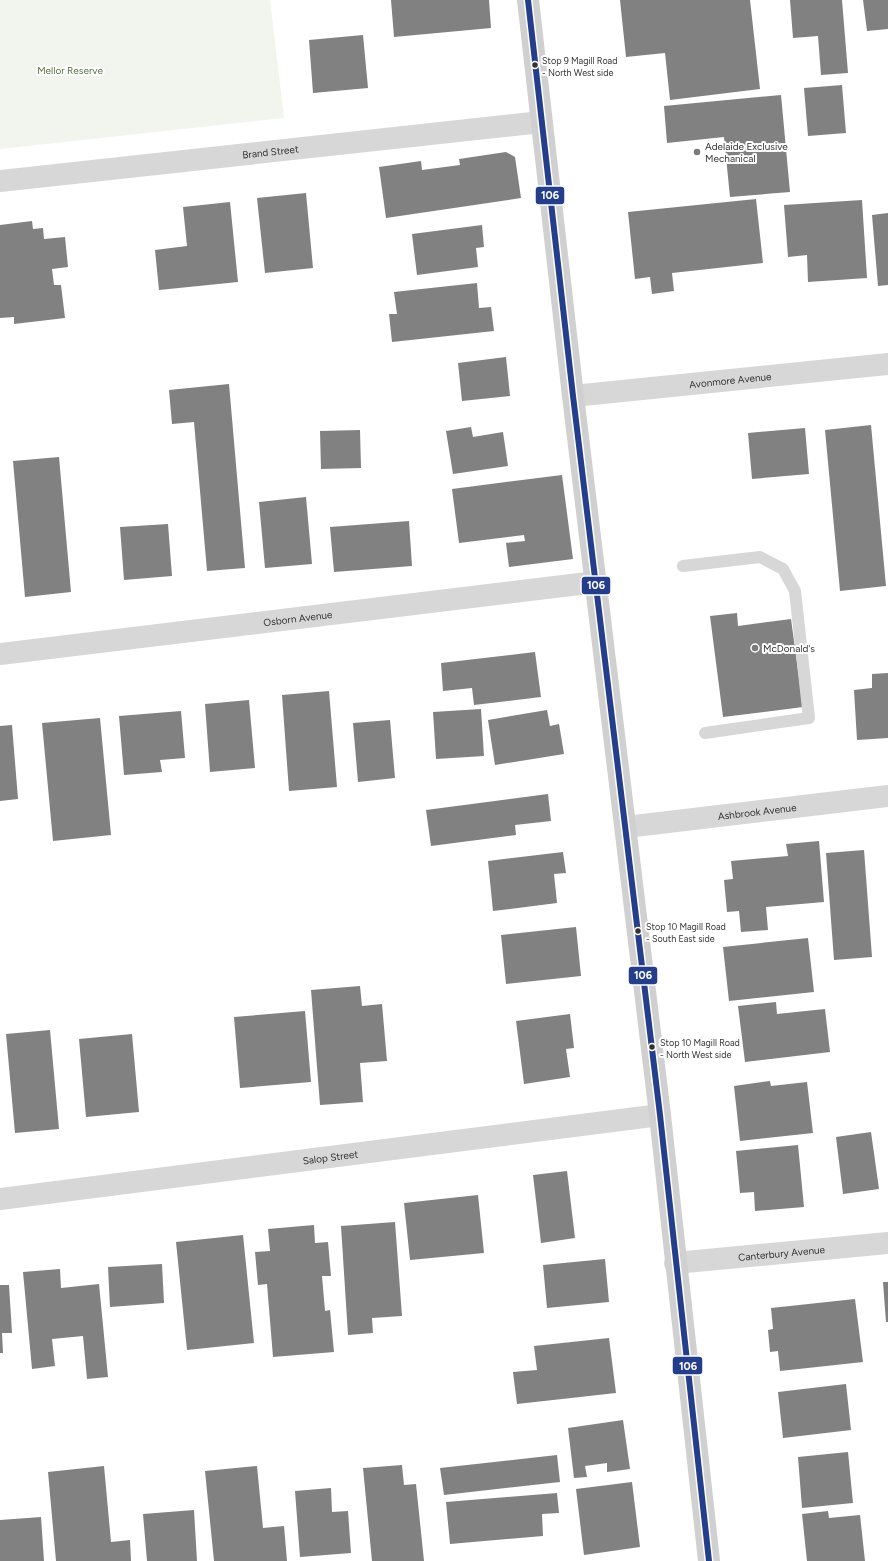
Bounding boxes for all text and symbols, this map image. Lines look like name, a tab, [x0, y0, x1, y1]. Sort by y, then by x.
place label: Stop 9 Magill Road - North West side	[542, 55, 617, 78]
marker: Stop 9 Magill Road - North West side	[530, 60, 540, 70]
park label: Mellor Reserve	[37, 64, 103, 77]
place label: Adelaide Exclusive Mechanical	[705, 140, 788, 165]
street label: Brand Street	[242, 142, 299, 161]
marker: Adelaide Exclusive Mechanical	[692, 147, 702, 157]
line badge: 106	[535, 186, 565, 205]
text: 106	[541, 189, 560, 202]
street label: Avonmore Avenue	[688, 369, 773, 391]
line badge: 106	[581, 576, 611, 595]
text: 106	[587, 579, 606, 592]
street label: Osborn Avenue	[263, 607, 334, 629]
place label: McDonald's	[763, 642, 815, 655]
marker: McDonald's	[750, 643, 760, 653]
street label: Ashbrook Avenue	[717, 800, 798, 823]
place label: Stop 10 Magill Road - South East side	[646, 921, 726, 944]
marker: Stop 10 Magill Road - South East side	[633, 926, 643, 936]
line badge: 106	[628, 966, 658, 985]
text: 106	[634, 969, 653, 982]
place label: Stop 10 Magill Road - North West side	[660, 1037, 740, 1060]
marker: Stop 10 Magill Road - North West side	[647, 1042, 657, 1052]
street label: Salop Street	[302, 1147, 359, 1167]
street label: Canterbury Avenue	[738, 1242, 826, 1264]
line badge: 106	[672, 1356, 703, 1375]
text: 106	[679, 1360, 698, 1373]

